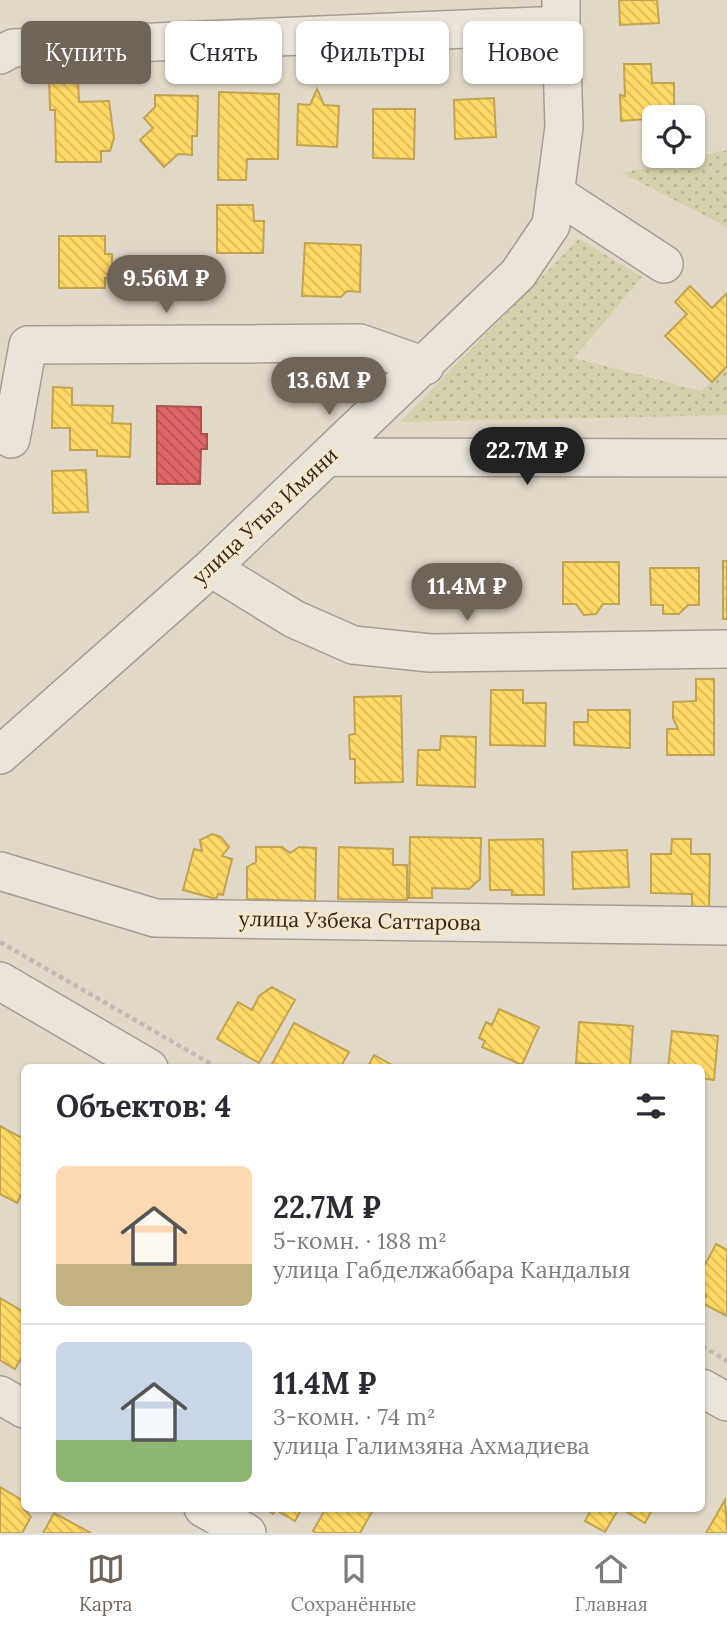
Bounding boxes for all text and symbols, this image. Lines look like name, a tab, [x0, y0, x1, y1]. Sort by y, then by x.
chip: Купить	[21, 21, 151, 84]
chip: Снять	[165, 21, 282, 84]
chip: Фильтры	[296, 21, 449, 84]
chip: Новое	[463, 21, 583, 84]
map controls	[642, 105, 705, 168]
button: locate	[642, 105, 705, 168]
pin: 9.56M ₽	[101, 256, 231, 315]
text: 9.56M ₽	[123, 263, 209, 292]
pin: 13.6M ₽	[264, 358, 394, 417]
text: 13.6M ₽	[287, 365, 371, 394]
pin: 22.7M ₽	[462, 428, 592, 487]
text: 22.7M ₽	[486, 435, 568, 464]
street label: улица Утыз Имяни	[186, 441, 343, 590]
pin: 11.4M ₽	[402, 564, 532, 623]
text: 11.4M ₽	[427, 571, 507, 600]
street label: улица Узбека Саттарова	[239, 905, 482, 936]
text: Объектов: 4	[56, 1087, 231, 1125]
icon: filters	[632, 1087, 670, 1125]
text: 22.7M ₽	[273, 1188, 381, 1226]
icon: home	[112, 1194, 196, 1278]
text: 5-комн. · 188 m²	[273, 1226, 447, 1255]
text: улица Габделжаббара Кандалыя	[273, 1255, 631, 1284]
text: 11.4M ₽	[273, 1364, 376, 1402]
icon: home	[112, 1370, 196, 1454]
text: 3-комн. · 74 m²	[273, 1402, 436, 1431]
text: улица Галимзяна Ахмадиева	[273, 1431, 590, 1460]
tab: Карта	[79, 1550, 132, 1616]
tab: Сохранённые	[291, 1550, 416, 1616]
tab: Главная	[575, 1550, 648, 1616]

